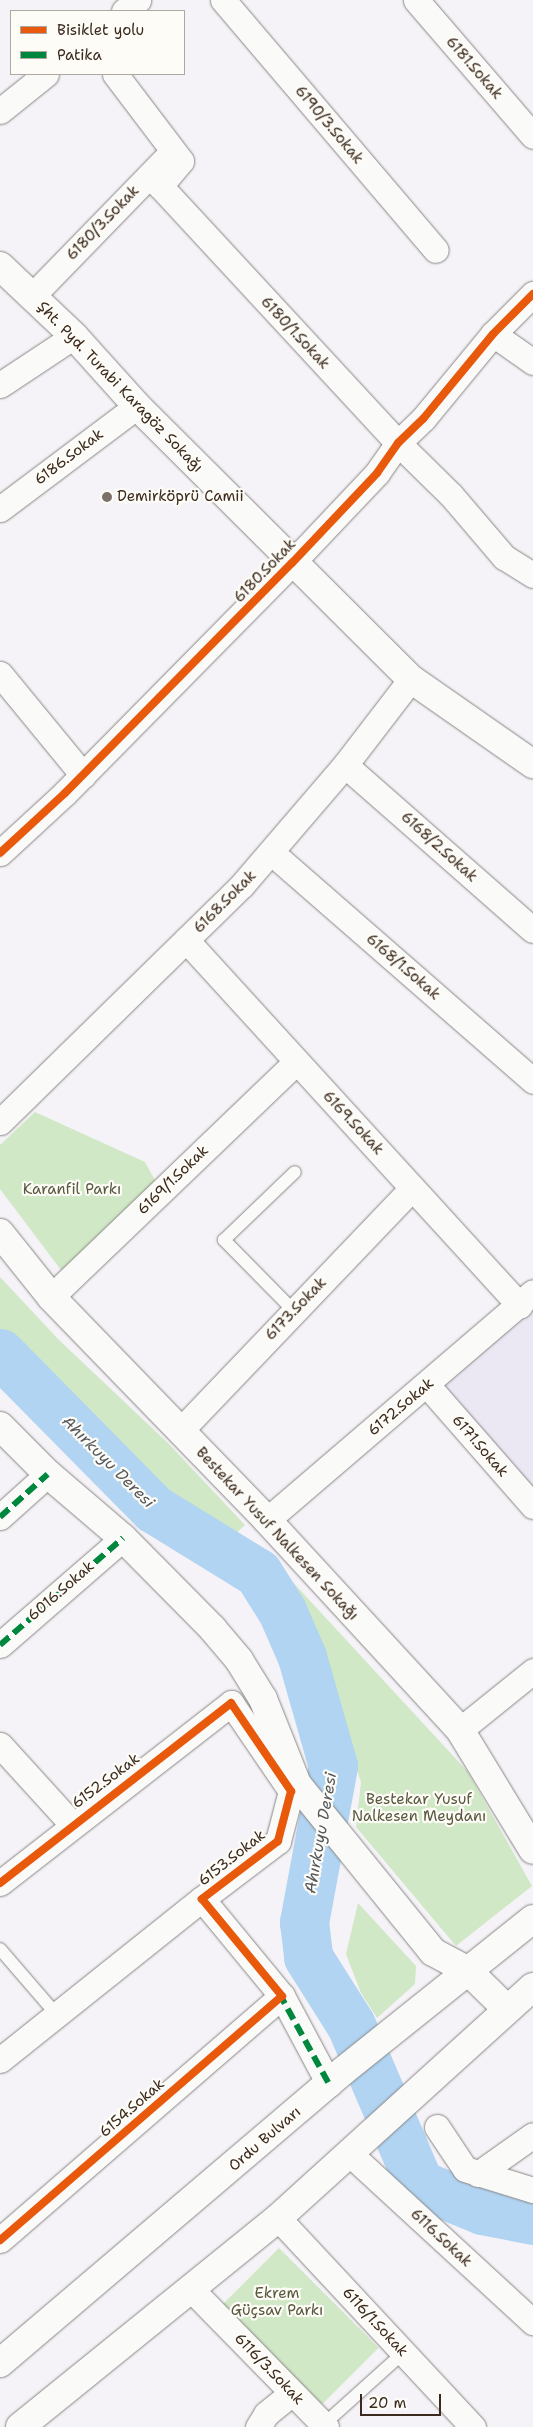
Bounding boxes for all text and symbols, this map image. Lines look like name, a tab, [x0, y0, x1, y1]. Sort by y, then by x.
legend	[10, 10, 185, 75]
text: Bisiklet yolu	[57, 20, 144, 40]
street label: 6181.Sokak	[442, 33, 506, 103]
text: Patika	[57, 45, 102, 65]
street label: 6190/3.Sokak	[291, 82, 367, 168]
street label: 6180/3.Sokak	[63, 182, 143, 264]
street label: 6180/1.Sokak	[257, 293, 333, 373]
street label: Şht. Pyd. Turabi Karagöz Sokağı	[33, 298, 207, 476]
street label: 6186.Sokak	[31, 425, 107, 489]
place label: Demirköprü Camii	[117, 488, 244, 506]
marker: Demirköprü Camii	[101, 491, 113, 503]
street label: 6180.Sokak	[230, 535, 300, 607]
street label: 6168/2.Sokak	[397, 808, 481, 886]
street label: 6168.Sokak	[190, 867, 260, 937]
street label: 6168/1.Sokak	[362, 930, 444, 1004]
street label: 6169.Sokak	[319, 1087, 387, 1159]
street label: 6169/1.Sokak	[134, 1142, 212, 1218]
park label: Karanfil Parkı	[23, 1181, 121, 1199]
street label: 6173.Sokak	[262, 1274, 330, 1344]
street label: 6172.Sokak	[364, 1374, 438, 1440]
street label: 6171.Sokak	[448, 1411, 512, 1481]
water label: Ahırkuyu Deresi	[58, 1412, 158, 1512]
street label: Bestekar Yusuf Nalkesen Sokağı	[192, 1444, 362, 1624]
street label: 6016.Sokak	[24, 1557, 98, 1625]
street label: 6152.Sokak	[69, 1750, 143, 1812]
water label: Ahırkuyu Deresi	[301, 1771, 341, 1895]
park label: Bestekar Yusuf Nalkesen Meydanı	[352, 1790, 486, 1825]
street label: 6153.Sokak	[195, 1826, 269, 1890]
street label: 6154.Sokak	[96, 2075, 168, 2141]
street label: Ordu Bulvarı	[225, 2103, 305, 2175]
street label: 6116.Sokak	[407, 2205, 475, 2271]
park label: Ekrem Güçsav Parkı	[231, 2284, 323, 2319]
street label: 6116/1.Sokak	[338, 2284, 412, 2360]
street label: 6116/3.Sokak	[230, 2329, 308, 2409]
scale bar	[363, 2384, 444, 2416]
text: 20 m	[368, 2393, 407, 2413]

